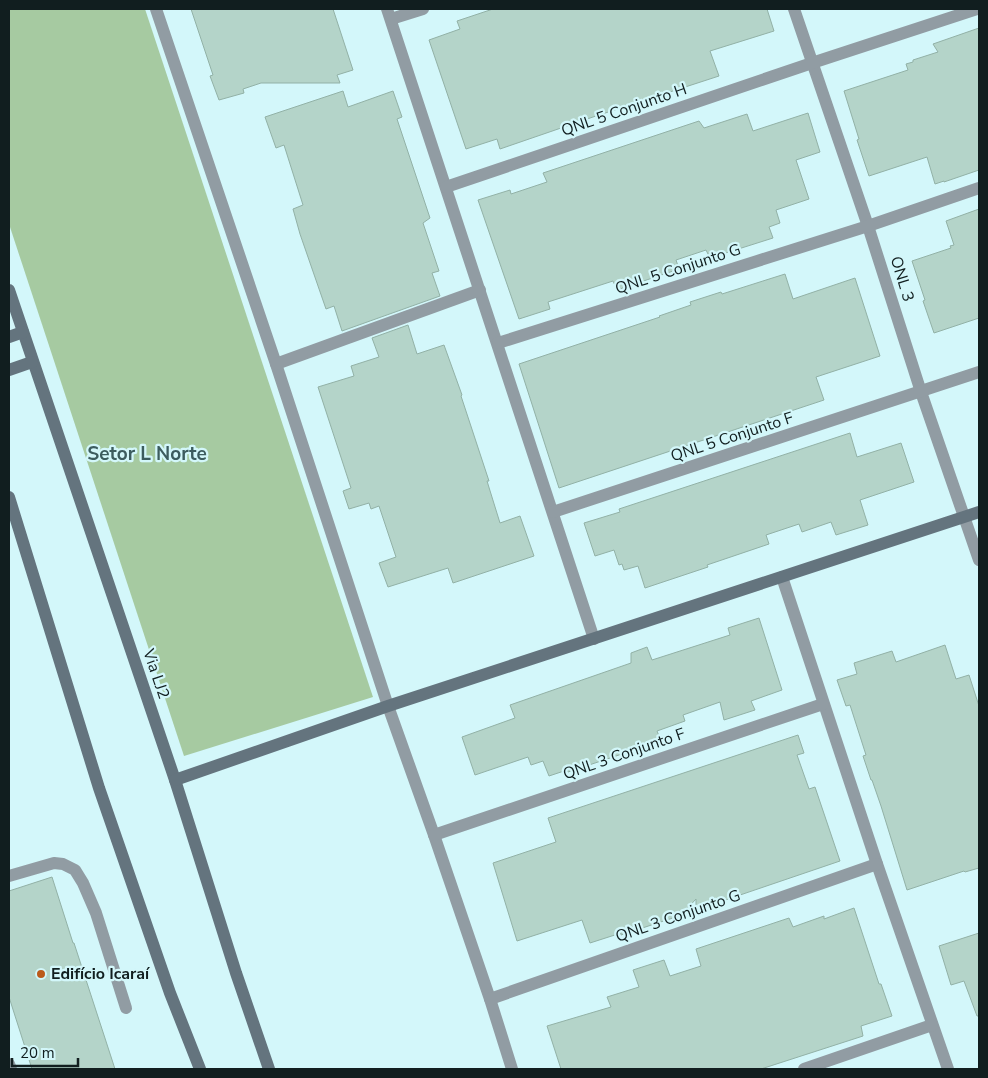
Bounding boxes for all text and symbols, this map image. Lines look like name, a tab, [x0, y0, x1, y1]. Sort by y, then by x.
street label: QNL 5 Conjunto H	[558, 78, 690, 142]
street label: QNL 5 Conjunto G	[612, 238, 744, 300]
street label: ONL 3	[885, 254, 919, 304]
street label: QNL 5 Conjunto F	[668, 407, 796, 467]
district label: Setor L Norte	[87, 441, 207, 467]
street label: Via LJ2	[137, 645, 175, 702]
street label: QNL 3 Conjunto F	[560, 723, 688, 785]
street label: QNL 3 Conjunto G	[613, 884, 743, 948]
place label: Edifício Icaraí	[51, 963, 150, 985]
marker: Edifício Icaraí	[35, 968, 47, 980]
scale bar	[12, 1036, 79, 1068]
text: 20 m	[20, 1043, 55, 1063]

